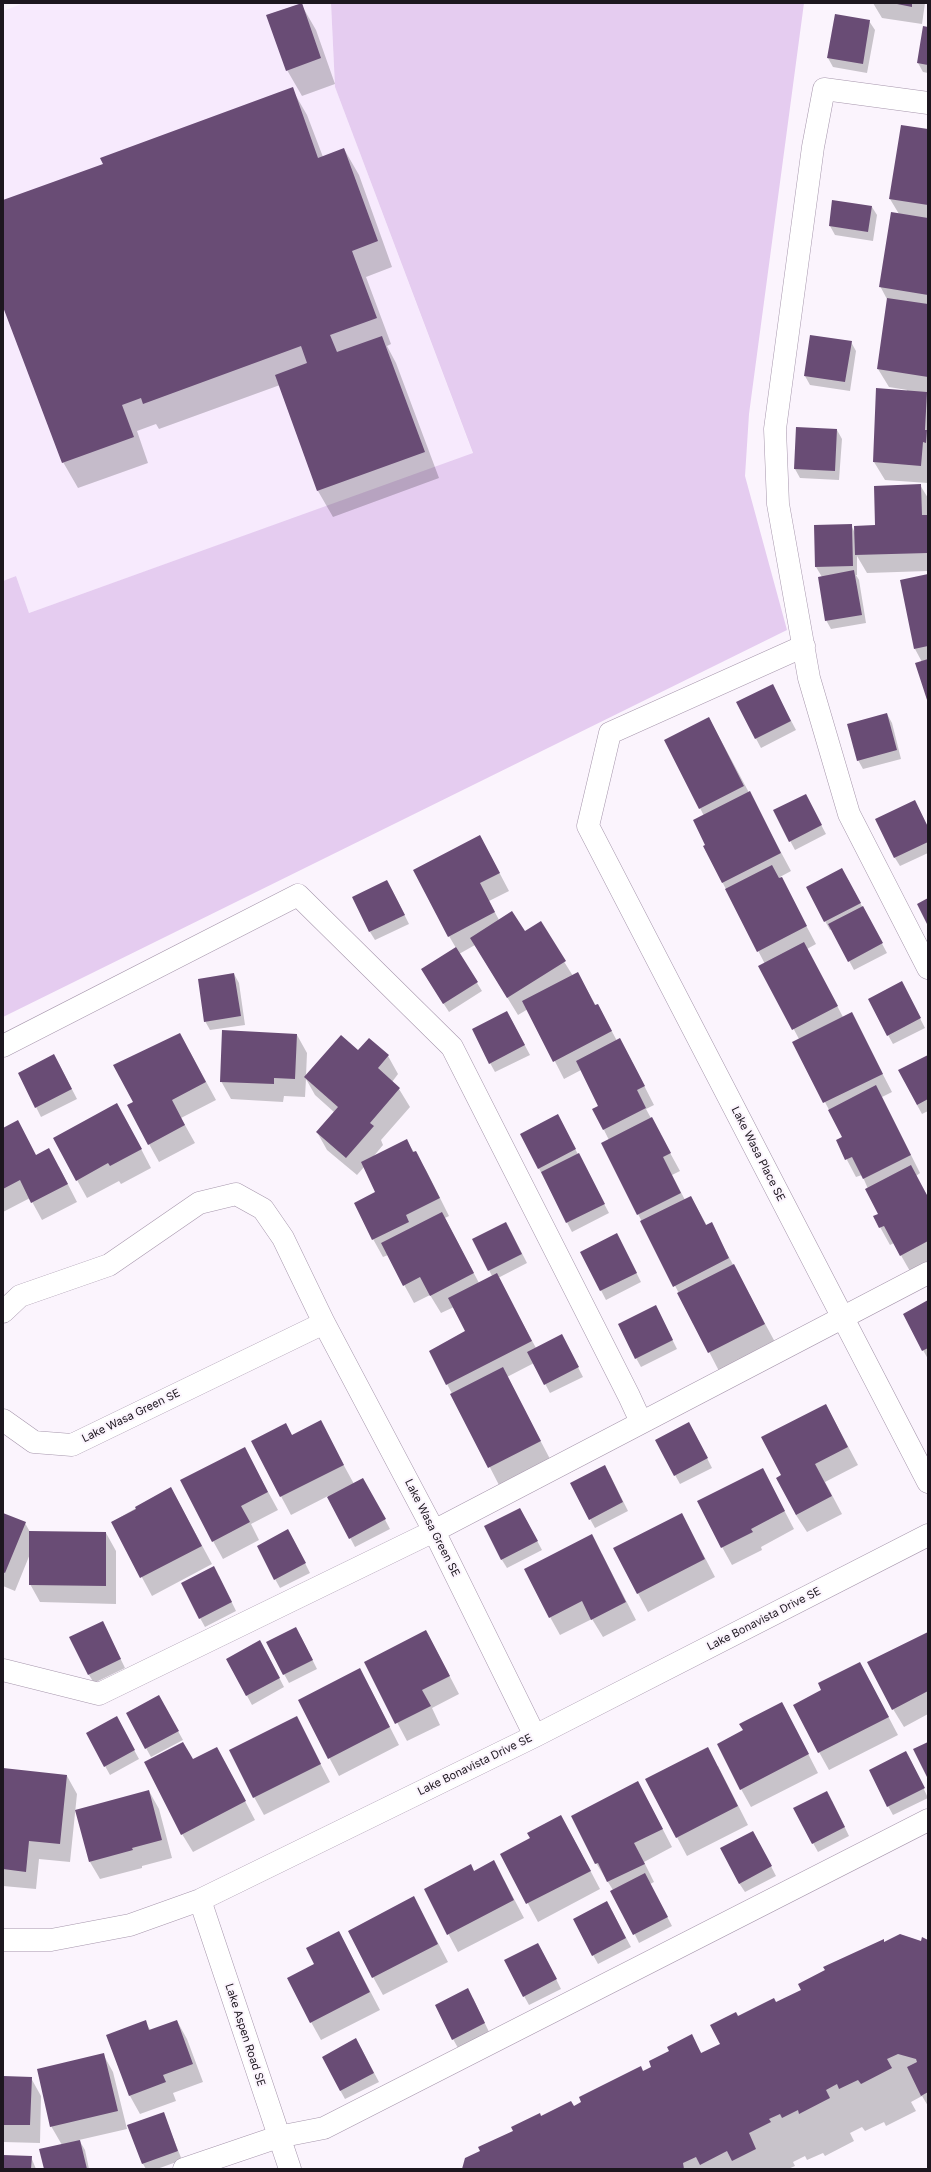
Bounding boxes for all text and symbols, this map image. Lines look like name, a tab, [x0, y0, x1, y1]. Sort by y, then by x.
street label: Lake Wasa Place SE	[728, 1104, 788, 1204]
street label: Lake Wasa Green SE	[80, 1387, 182, 1445]
street label: Lake Wasa Green SE	[402, 1477, 462, 1579]
street label: Lake Bonavista Drive SE	[705, 1585, 823, 1653]
street label: Lake Bonavista Drive SE	[416, 1732, 534, 1798]
street label: Lake Aspen Road SE	[222, 1982, 268, 2088]

